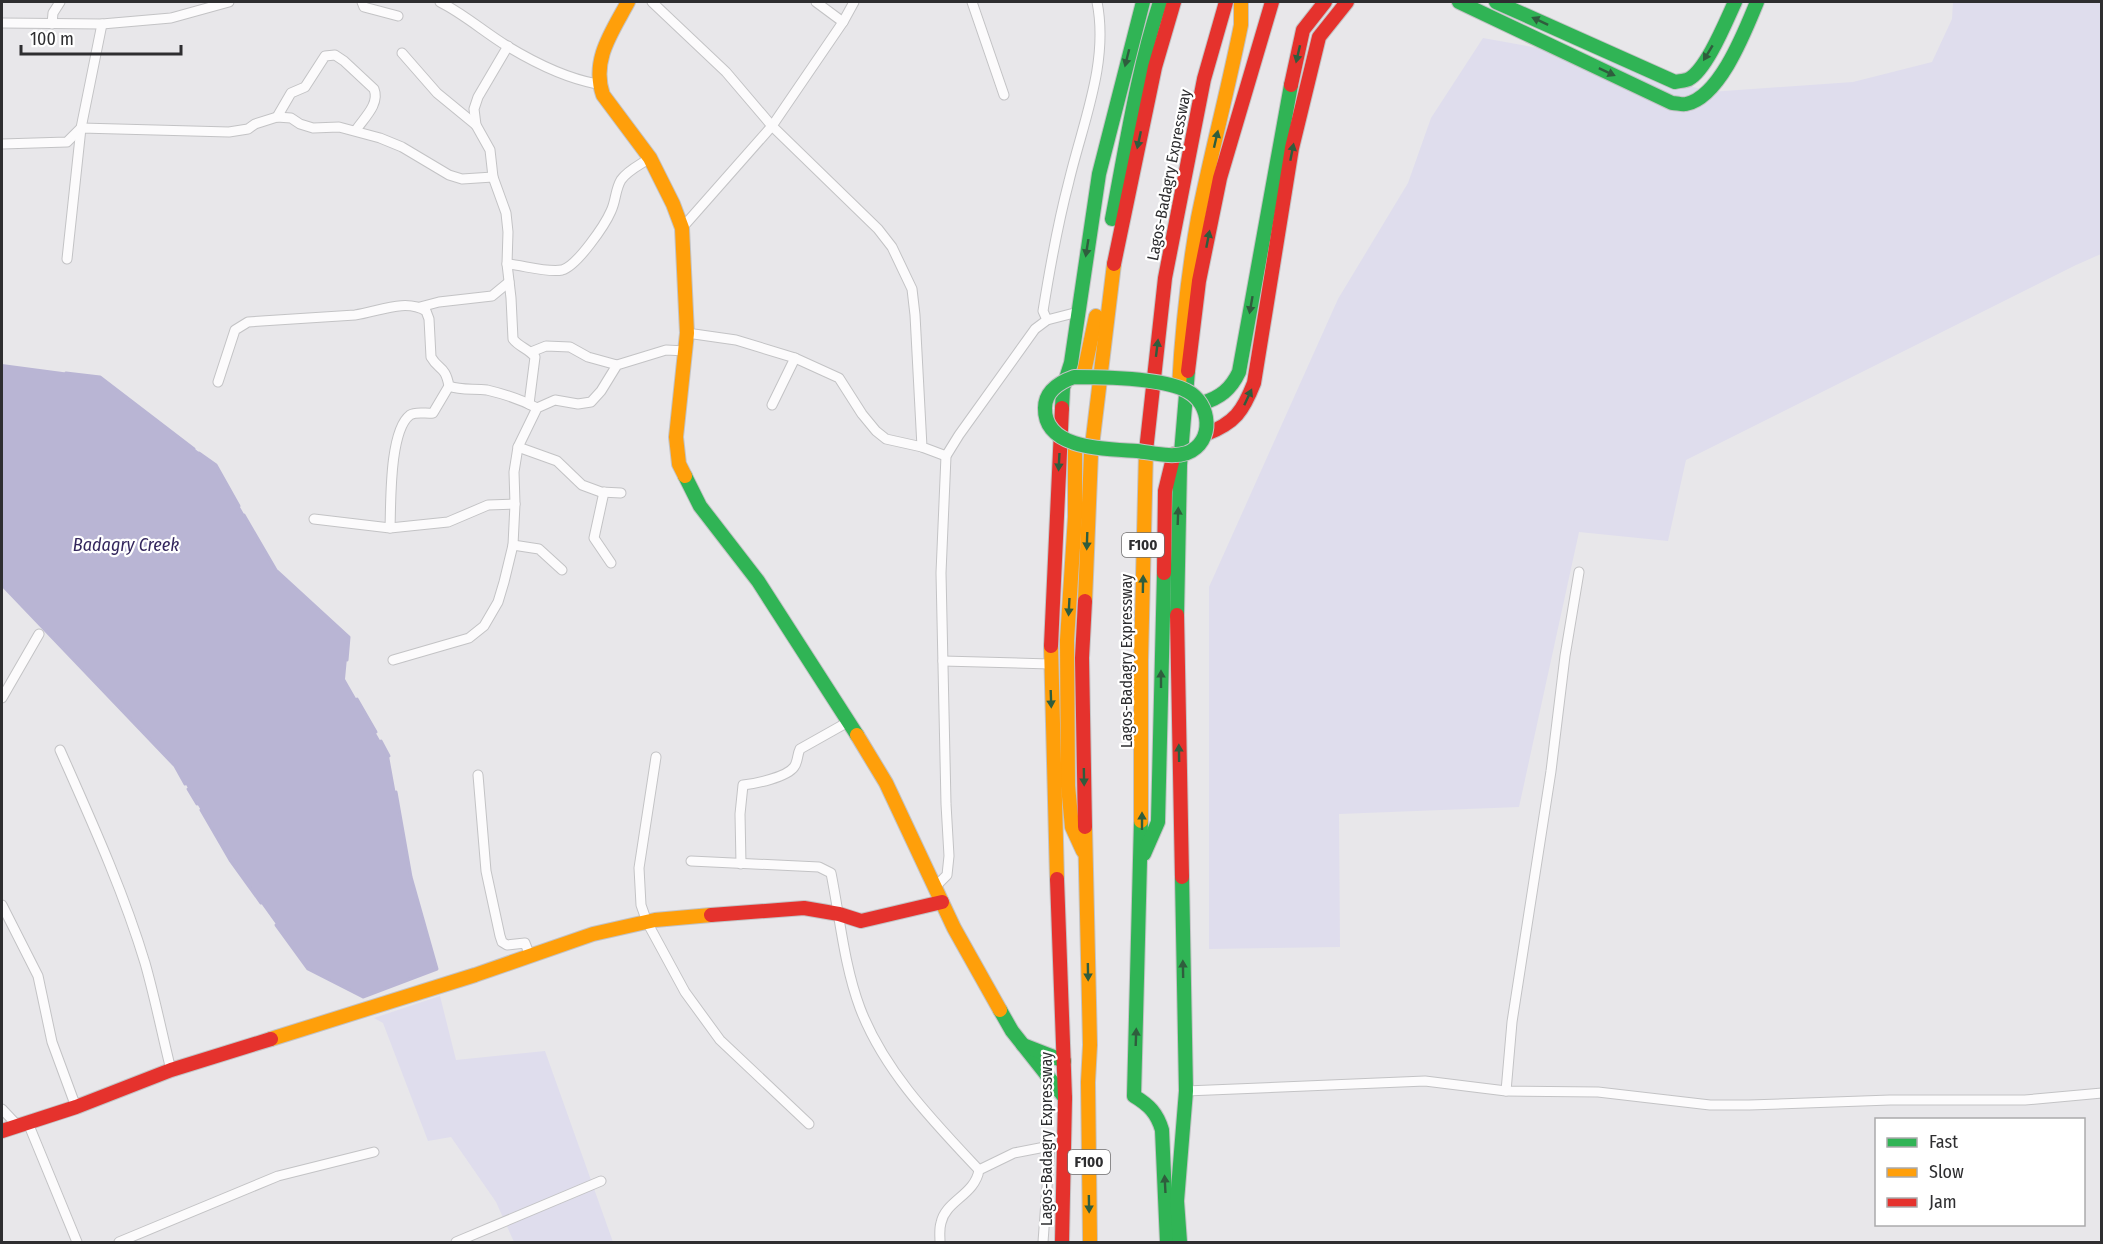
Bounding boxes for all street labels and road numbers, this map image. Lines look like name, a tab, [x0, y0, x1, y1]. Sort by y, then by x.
street label: Lagos-Badagry Expressway	[1143, 87, 1195, 262]
road number: F100	[1122, 533, 1164, 557]
street label: Lagos-Badagry Expressway	[1117, 573, 1136, 748]
street label: Lagos-Badagry Expressway	[1037, 1051, 1056, 1226]
road number: F100	[1068, 1150, 1110, 1174]

